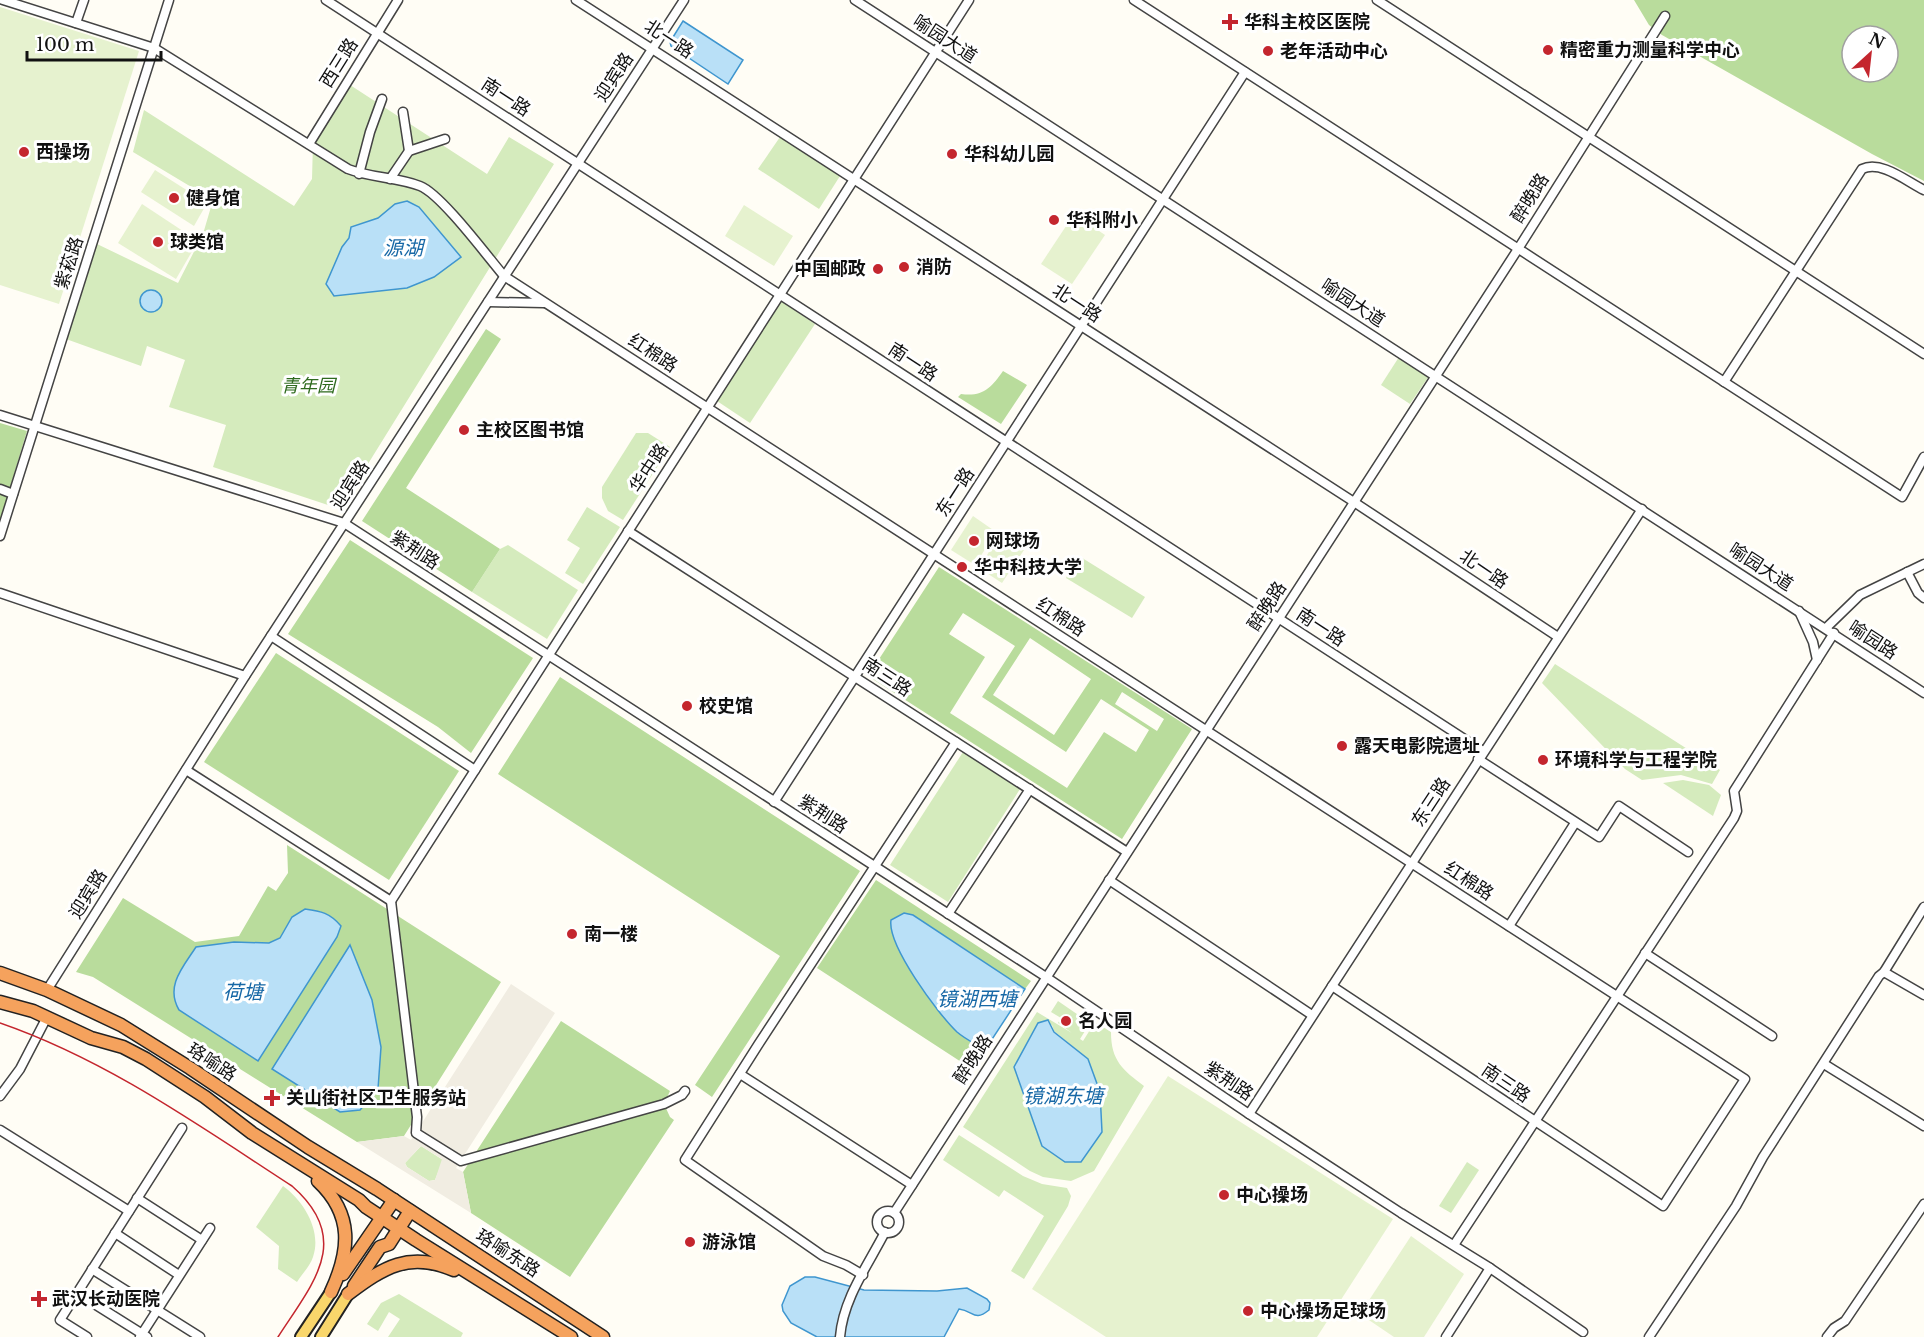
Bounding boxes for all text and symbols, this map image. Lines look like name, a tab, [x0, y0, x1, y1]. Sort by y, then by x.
street label: 喻园大道	[909, 10, 981, 68]
place label: 华科主校区医院	[1244, 11, 1370, 33]
marker: 华科主校区医院	[1221, 13, 1239, 31]
street label: 北一路	[640, 15, 698, 63]
scale bar	[27, 24, 160, 62]
north arrow	[1840, 24, 1900, 84]
text: N	[1866, 28, 1888, 53]
text: 100 m	[36, 34, 94, 56]
street label: 西三路	[315, 34, 363, 92]
place label: 精密重力测量科学中心	[1560, 39, 1740, 61]
place label: 老年活动中心	[1280, 40, 1388, 62]
marker: 精密重力测量科学中心	[1541, 43, 1555, 57]
marker: 老年活动中心	[1261, 44, 1275, 58]
street label: 迎宾路	[590, 48, 638, 106]
street label: 南一路	[477, 73, 535, 121]
place label: 西操场	[36, 141, 90, 163]
place label: 华科幼儿园	[964, 143, 1054, 165]
marker: 西操场	[17, 145, 31, 159]
marker: 华科幼儿园	[945, 147, 959, 161]
street label: 醉晚路	[1506, 169, 1554, 227]
place label: 健身馆	[186, 187, 240, 209]
marker: 健身馆	[167, 191, 181, 205]
place label: 华科附小	[1066, 209, 1138, 231]
marker: 华科附小	[1047, 213, 1061, 227]
place label: 球类馆	[170, 231, 224, 253]
street label: 紫菘路	[50, 234, 88, 292]
marker: 球类馆	[151, 235, 165, 249]
water label: 源湖	[383, 236, 426, 260]
place label: 消防	[916, 256, 952, 278]
place label: 中国邮政	[794, 258, 866, 280]
marker: 消防	[897, 260, 911, 274]
marker: 中国邮政	[871, 262, 885, 276]
street label: 喻园大道	[1317, 274, 1389, 332]
street label: 北一路	[1048, 279, 1106, 327]
street label: 红棉路	[624, 329, 682, 377]
street label: 南一路	[884, 338, 942, 386]
park label: 青年园	[281, 375, 338, 397]
place label: 主校区图书馆	[476, 419, 584, 441]
marker: 主校区图书馆	[457, 423, 471, 437]
street label: 华中路	[625, 439, 673, 497]
street label: 迎宾路	[326, 456, 374, 514]
street label: 东一路	[931, 463, 979, 521]
street label: 紫荆路	[386, 526, 444, 574]
place label: 网球场	[986, 530, 1040, 552]
marker: 网球场	[967, 534, 981, 548]
street label: 喻园大道	[1725, 538, 1797, 596]
street label: 北一路	[1455, 545, 1513, 593]
place label: 华中科技大学	[974, 556, 1082, 578]
marker: 华中科技大学	[955, 560, 969, 574]
street label: 醉晚路	[1243, 577, 1291, 635]
street label: 红棉路	[1032, 593, 1090, 641]
street label: 南一路	[1292, 603, 1350, 651]
street label: 喻园路	[1844, 616, 1902, 664]
street label: 南三路	[858, 653, 916, 701]
place label: 校史馆	[699, 695, 753, 717]
marker: 校史馆	[680, 699, 694, 713]
place label: 露天电影院遗址	[1354, 735, 1480, 757]
marker: 露天电影院遗址	[1335, 739, 1349, 753]
place label: 环境科学与工程学院	[1555, 749, 1717, 771]
marker: 环境科学与工程学院	[1536, 753, 1550, 767]
street label: 东三路	[1407, 773, 1455, 831]
street label: 紫荆路	[794, 790, 852, 838]
street label: 红棉路	[1440, 857, 1498, 905]
street label: 迎宾路	[64, 865, 112, 923]
place label: 南一楼	[584, 923, 638, 945]
marker: 南一楼	[565, 927, 579, 941]
water label: 荷塘	[223, 980, 266, 1004]
water label: 镜湖西塘	[937, 987, 1020, 1011]
place label: 名人园	[1078, 1010, 1132, 1032]
marker: 名人园	[1059, 1014, 1073, 1028]
street label: 醉晚路	[949, 1030, 997, 1088]
street label: 珞喻路	[183, 1038, 241, 1086]
street label: 紫荆路	[1200, 1057, 1258, 1105]
street label: 南三路	[1477, 1059, 1535, 1107]
water label: 镜湖东塘	[1023, 1084, 1106, 1108]
place label: 关山街社区卫生服务站	[286, 1087, 466, 1109]
marker: 关山街社区卫生服务站	[263, 1089, 281, 1107]
place label: 中心操场	[1236, 1184, 1308, 1206]
marker: 中心操场	[1217, 1188, 1231, 1202]
street label: 珞喻东路	[472, 1224, 544, 1282]
place label: 游泳馆	[702, 1231, 756, 1253]
marker: 游泳馆	[683, 1235, 697, 1249]
place label: 武汉长动医院	[52, 1288, 160, 1310]
marker: 武汉长动医院	[30, 1290, 48, 1308]
place label: 中心操场足球场	[1260, 1300, 1386, 1322]
marker: 中心操场足球场	[1241, 1304, 1255, 1318]

